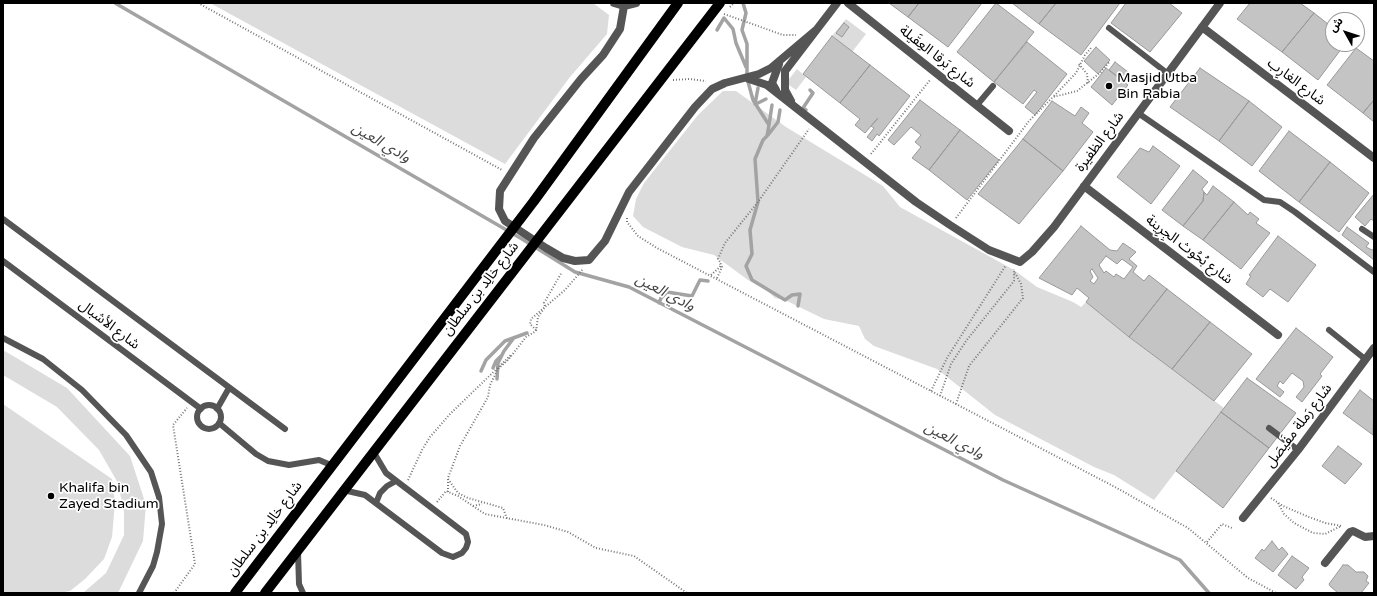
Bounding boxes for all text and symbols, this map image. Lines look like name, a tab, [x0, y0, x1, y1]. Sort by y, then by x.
north arrow	[1325, 12, 1365, 52]
text: ش	[1326, 15, 1346, 35]
street label: شارع بَرقا العِقَيلة	[896, 22, 978, 92]
street label: شارع الغارِب	[1264, 55, 1328, 109]
place label: Masjid Utba Bin Rabia	[1117, 70, 1197, 102]
marker: Masjid Utba Bin Rabia	[1104, 81, 1114, 91]
street label: شارع الظفيرة	[1072, 109, 1128, 175]
water label: وادي العين	[349, 119, 413, 167]
street label: شارع بُحُوث الجِرِينة	[1142, 212, 1236, 288]
street label: شارع خالِد بن سلطان	[439, 239, 523, 339]
water label: وادي العين	[632, 270, 698, 316]
street label: شارع الأشبال	[75, 297, 143, 353]
street label: شارع رَملة مفَيصَل	[1262, 381, 1336, 471]
water label: وادي العين	[921, 418, 987, 464]
street label: شارع خالِد بن سلطان	[224, 478, 306, 580]
place label: Khalifa bin Zayed Stadium	[59, 480, 159, 512]
marker: Khalifa bin Zayed Stadium	[46, 491, 56, 501]

